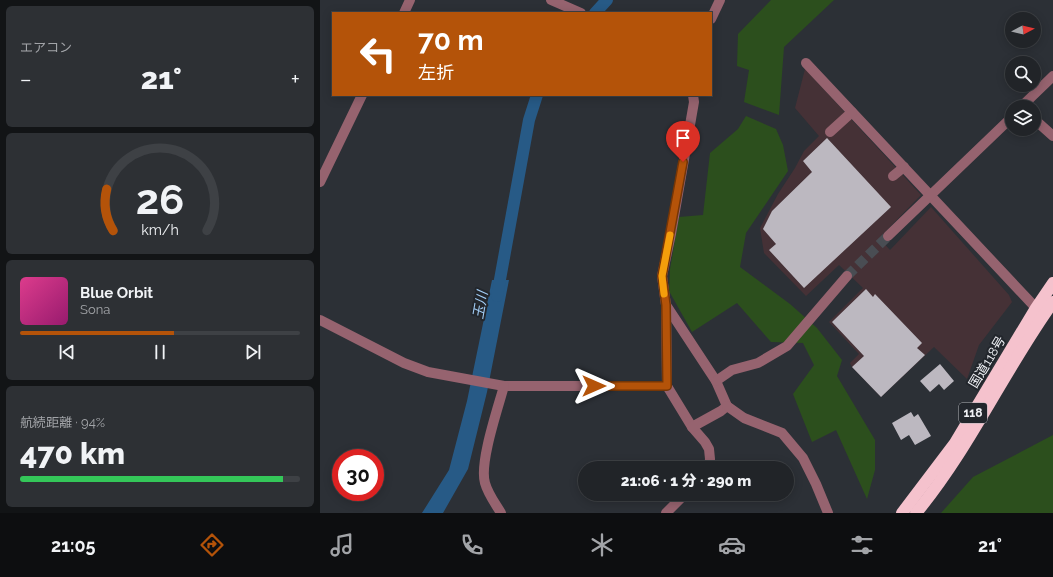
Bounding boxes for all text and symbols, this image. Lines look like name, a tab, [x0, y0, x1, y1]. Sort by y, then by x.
north arrow	[1005, 12, 1041, 48]
map controls	[1005, 12, 1041, 136]
text: 70 m	[418, 24, 484, 57]
icon: left	[352, 28, 404, 80]
text: エアコン	[20, 40, 72, 55]
button: search	[1005, 56, 1041, 92]
text: 21°	[141, 61, 182, 96]
text: 左折	[418, 62, 454, 83]
text: −	[20, 66, 32, 92]
text: +	[291, 66, 300, 92]
button: layers	[1005, 100, 1041, 136]
pin	[666, 121, 700, 162]
icon: arrive	[672, 127, 694, 149]
text: 26	[136, 175, 184, 224]
text: km/h	[141, 222, 179, 238]
text: Blue Orbit	[80, 284, 153, 302]
water label: 玉川	[470, 288, 491, 320]
text: Sona	[80, 302, 110, 317]
street label: 国道118号	[966, 333, 1008, 391]
icon: previous	[56, 341, 78, 363]
icon: pause	[149, 341, 171, 363]
icon: next	[242, 341, 264, 363]
position arrow	[573, 365, 615, 407]
road number: 118	[959, 403, 987, 423]
text: 航続距離 · 94%	[20, 415, 105, 430]
text: 470 km	[20, 436, 125, 471]
speed limit sign: 30	[332, 449, 384, 501]
text: 21:06 · 1 分 · 290 m	[621, 472, 751, 490]
icon: directions	[198, 531, 226, 559]
icon: music	[328, 531, 356, 559]
icon: phone	[458, 531, 486, 559]
icon: climate	[588, 531, 616, 559]
icon: car	[718, 531, 746, 559]
icon: filters	[848, 531, 876, 559]
text: 21:05	[51, 535, 96, 556]
text: 21°	[978, 535, 1002, 556]

